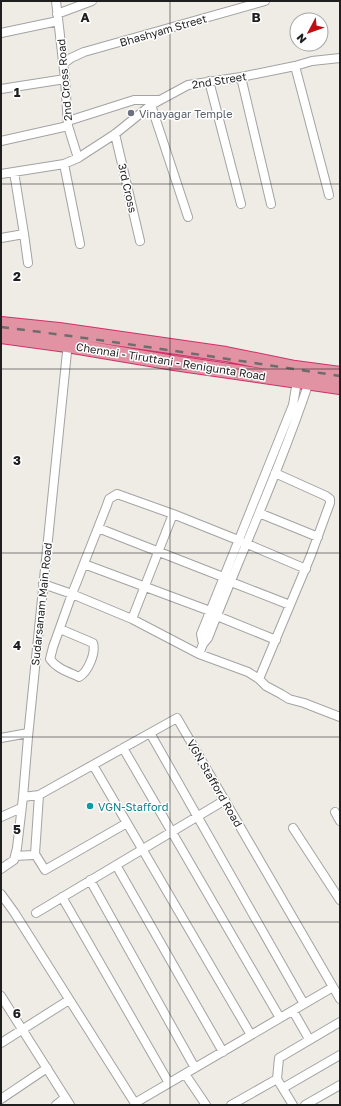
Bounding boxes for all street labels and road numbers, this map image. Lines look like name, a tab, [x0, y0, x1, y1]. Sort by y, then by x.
street label: Bhashyam Street	[118, 11, 208, 49]
street label: 2nd Cross Road	[54, 38, 74, 122]
street label: 2nd Street	[191, 69, 247, 91]
street label: 3rd Cross	[116, 162, 140, 214]
street label: Chennai - Tiruttani - Renigunta Road	[75, 340, 267, 382]
street label: Sudarsanam Main Road	[28, 542, 54, 666]
street label: VGN Stafford Road	[185, 737, 245, 829]

